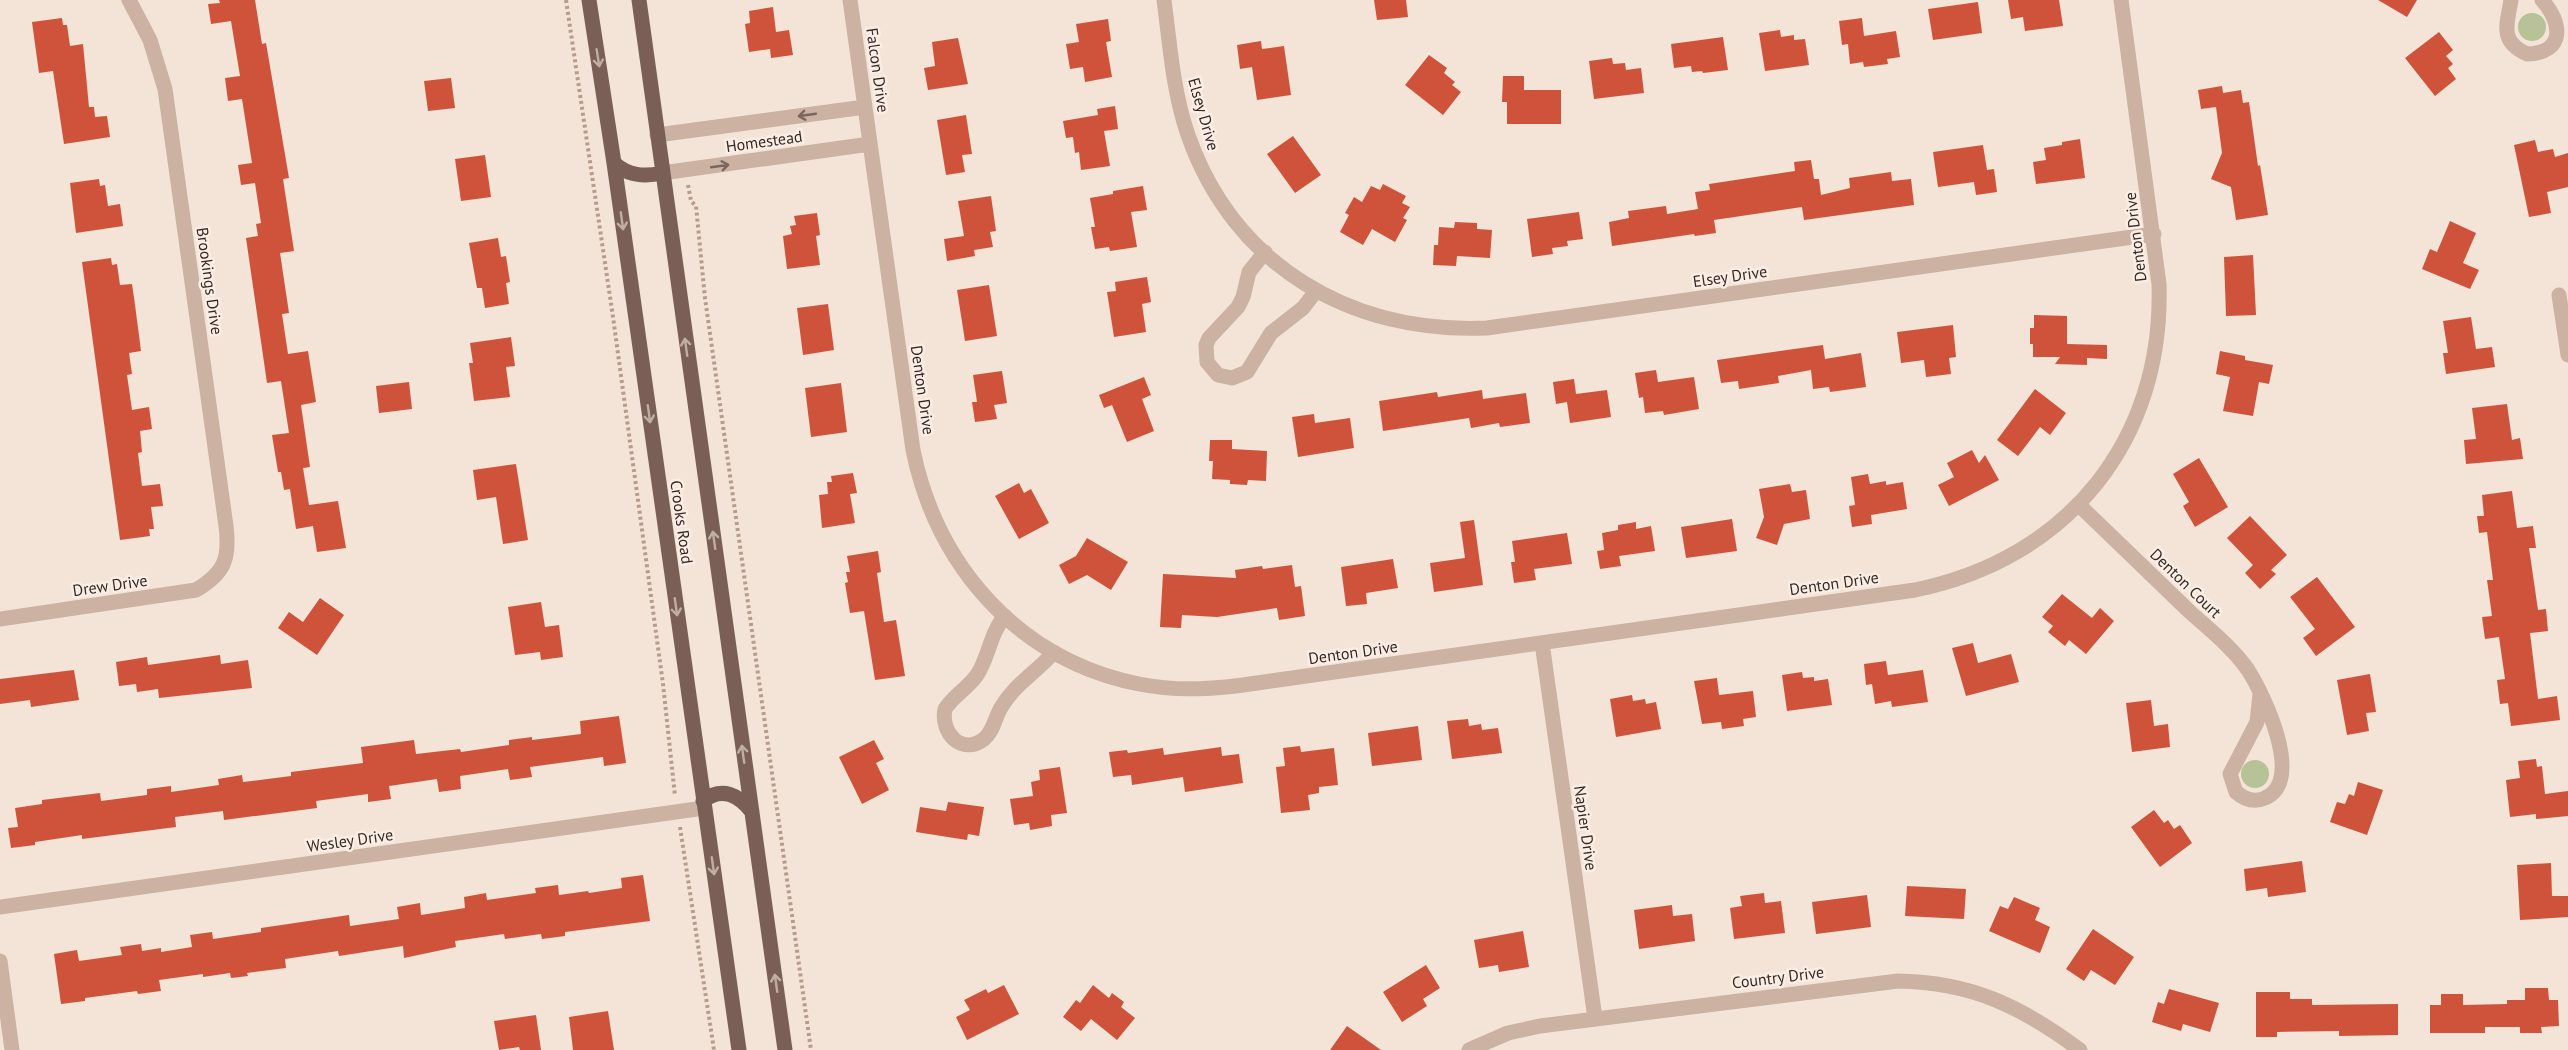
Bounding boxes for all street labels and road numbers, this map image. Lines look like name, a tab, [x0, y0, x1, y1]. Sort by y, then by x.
street label: Falcon Drive	[862, 26, 894, 114]
street label: Elsey Drive	[1184, 75, 1224, 153]
street label: Homestead	[724, 126, 804, 156]
street label: Denton Drive	[2120, 191, 2150, 283]
street label: Brookings Drive	[193, 226, 227, 336]
street label: Elsey Drive	[1692, 261, 1768, 291]
street label: Denton Drive	[907, 344, 939, 436]
street label: Crooks Road	[666, 479, 698, 565]
street label: Denton Court	[2146, 544, 2226, 622]
street label: Denton Drive	[1788, 567, 1880, 599]
street label: Drew Drive	[71, 570, 149, 600]
street label: Denton Drive	[1307, 636, 1399, 668]
street label: Napier Drive	[1570, 784, 1602, 872]
street label: Wesley Drive	[306, 824, 394, 856]
street label: Country Drive	[1731, 961, 1825, 993]

